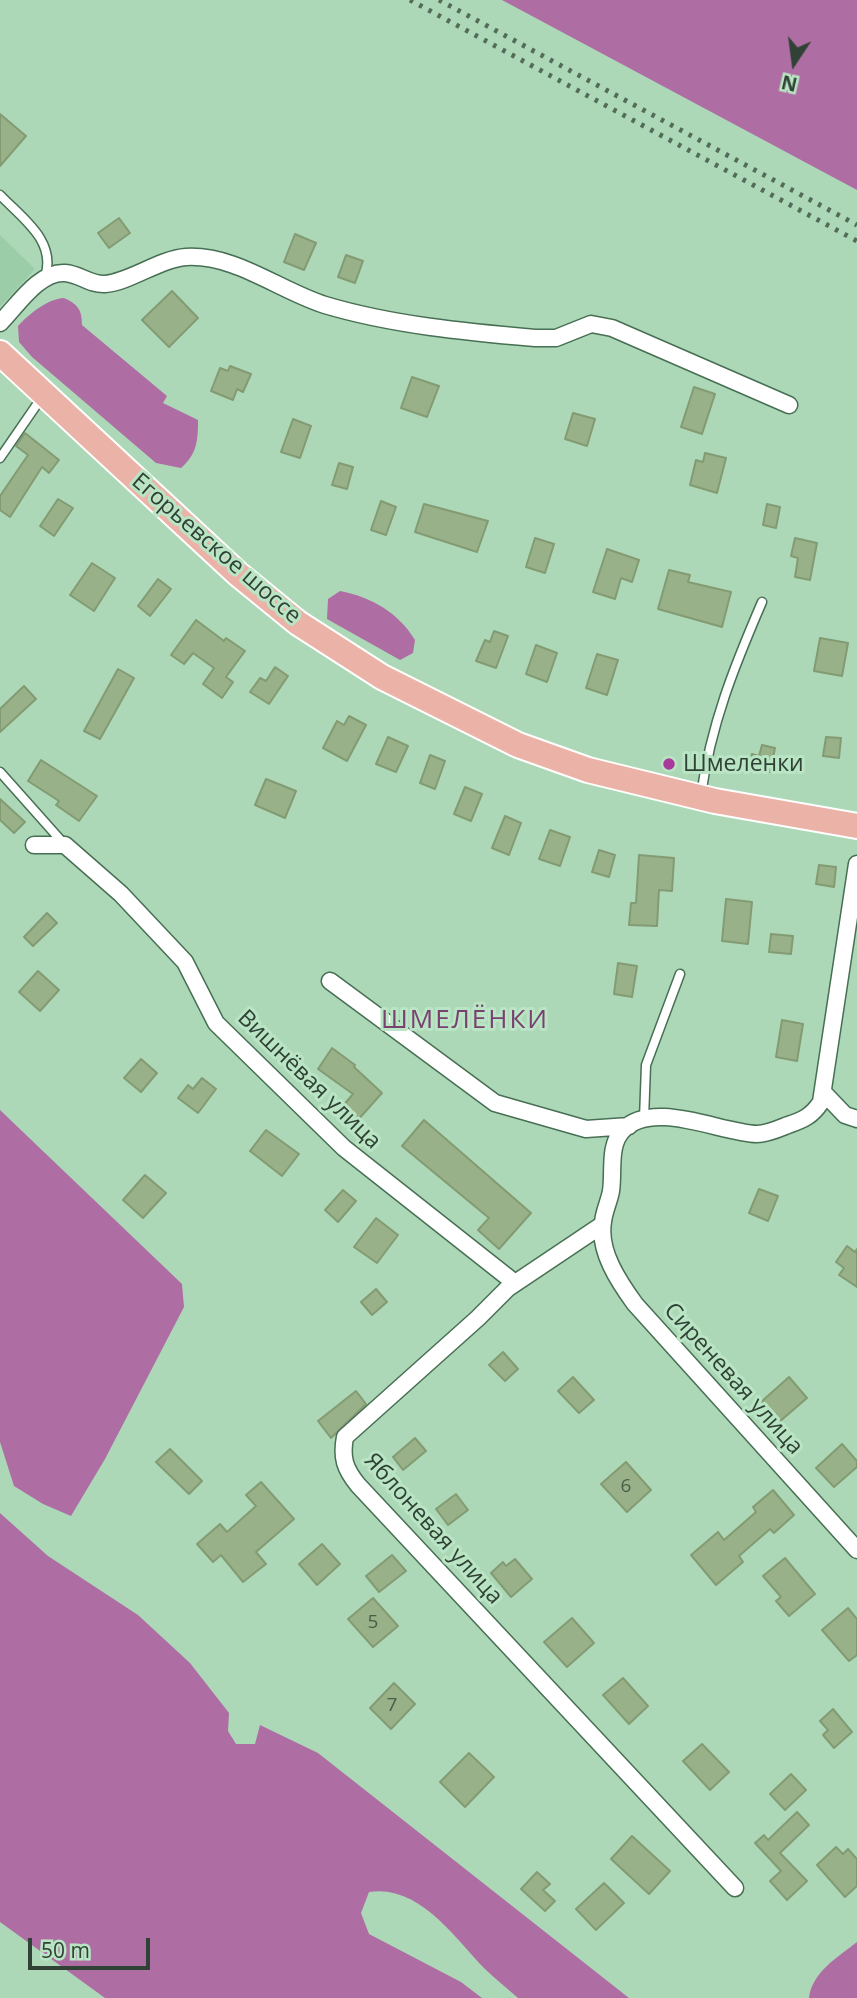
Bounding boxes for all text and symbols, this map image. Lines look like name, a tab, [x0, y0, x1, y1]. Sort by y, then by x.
north arrow	[759, 28, 829, 98]
text: N	[779, 69, 800, 98]
street label: Егорьевское шоссе	[126, 468, 306, 630]
place label: Шмеленки	[683, 750, 804, 778]
marker: Шмеленки	[661, 756, 677, 772]
street label: Вишнёвая улица	[232, 1005, 386, 1155]
district label: ШМЕЛЁНКИ	[382, 1005, 548, 1037]
street label: Сиреневая улица	[658, 1297, 808, 1461]
street label: Яблоневая улица	[358, 1448, 508, 1610]
house number: 6	[621, 1476, 631, 1498]
house number: 5	[368, 1612, 378, 1634]
house number: 7	[387, 1695, 397, 1717]
scale bar	[32, 1924, 154, 1968]
text: 50 m	[41, 1936, 90, 1964]

